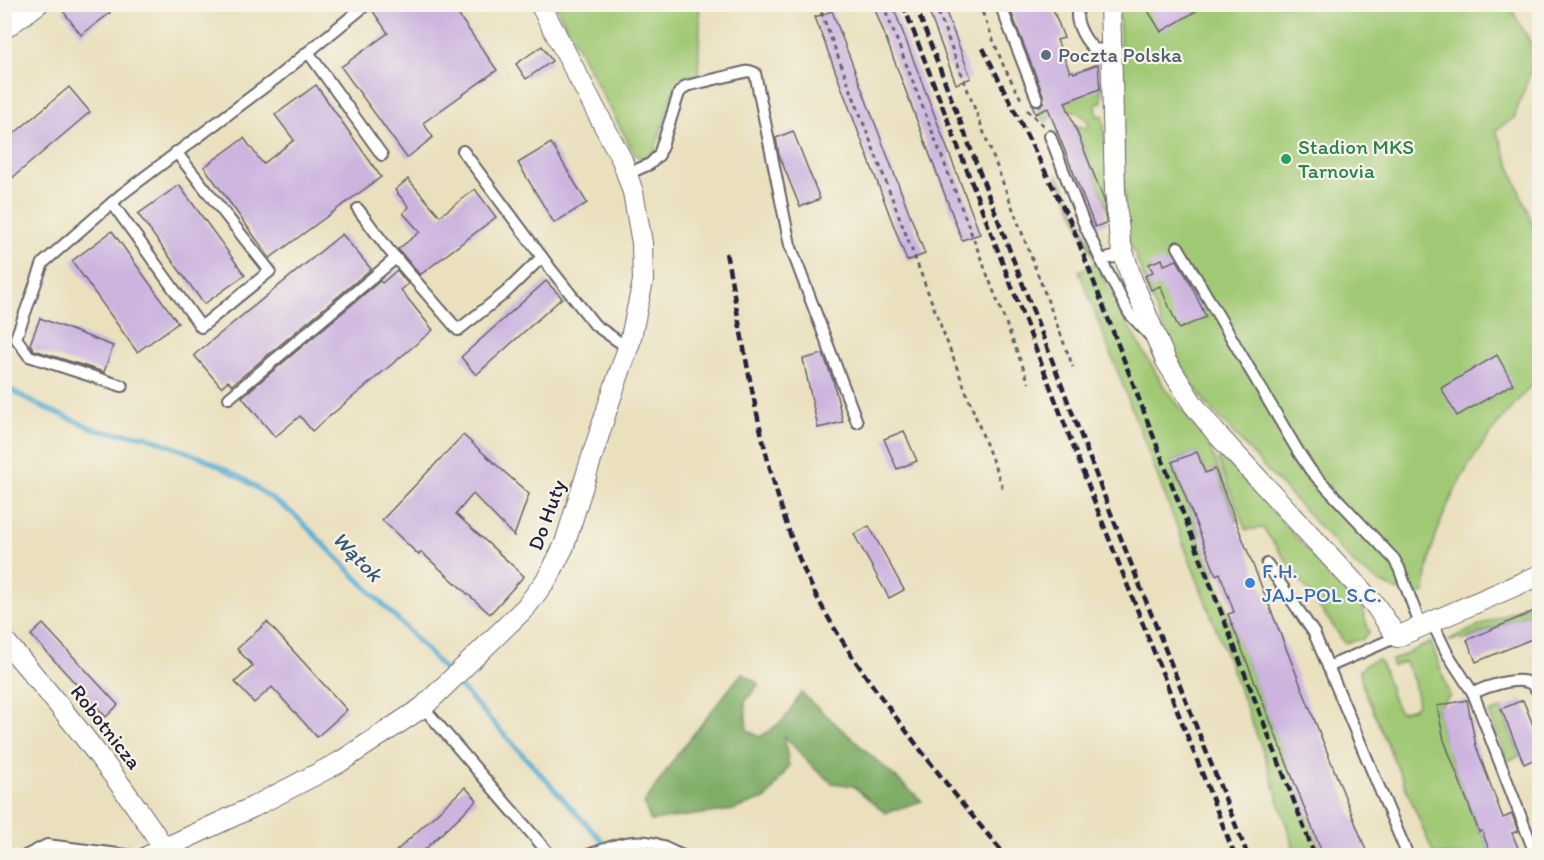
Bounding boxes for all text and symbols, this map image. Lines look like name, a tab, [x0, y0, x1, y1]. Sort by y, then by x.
place label: Poczta Polska	[1058, 42, 1182, 67]
marker: Poczta Polska	[1039, 48, 1053, 62]
place label: Stadion MKS Tarnovia	[1298, 134, 1414, 183]
marker: Stadion MKS Tarnovia	[1279, 152, 1293, 166]
street label: Do Huty	[522, 476, 571, 553]
water label: Wątok	[327, 525, 389, 589]
place label: F.H. JAJ-POL S.C.	[1262, 558, 1382, 607]
marker: F.H. JAJ-POL S.C.	[1243, 576, 1257, 590]
street label: Robotnicza	[66, 679, 147, 774]

